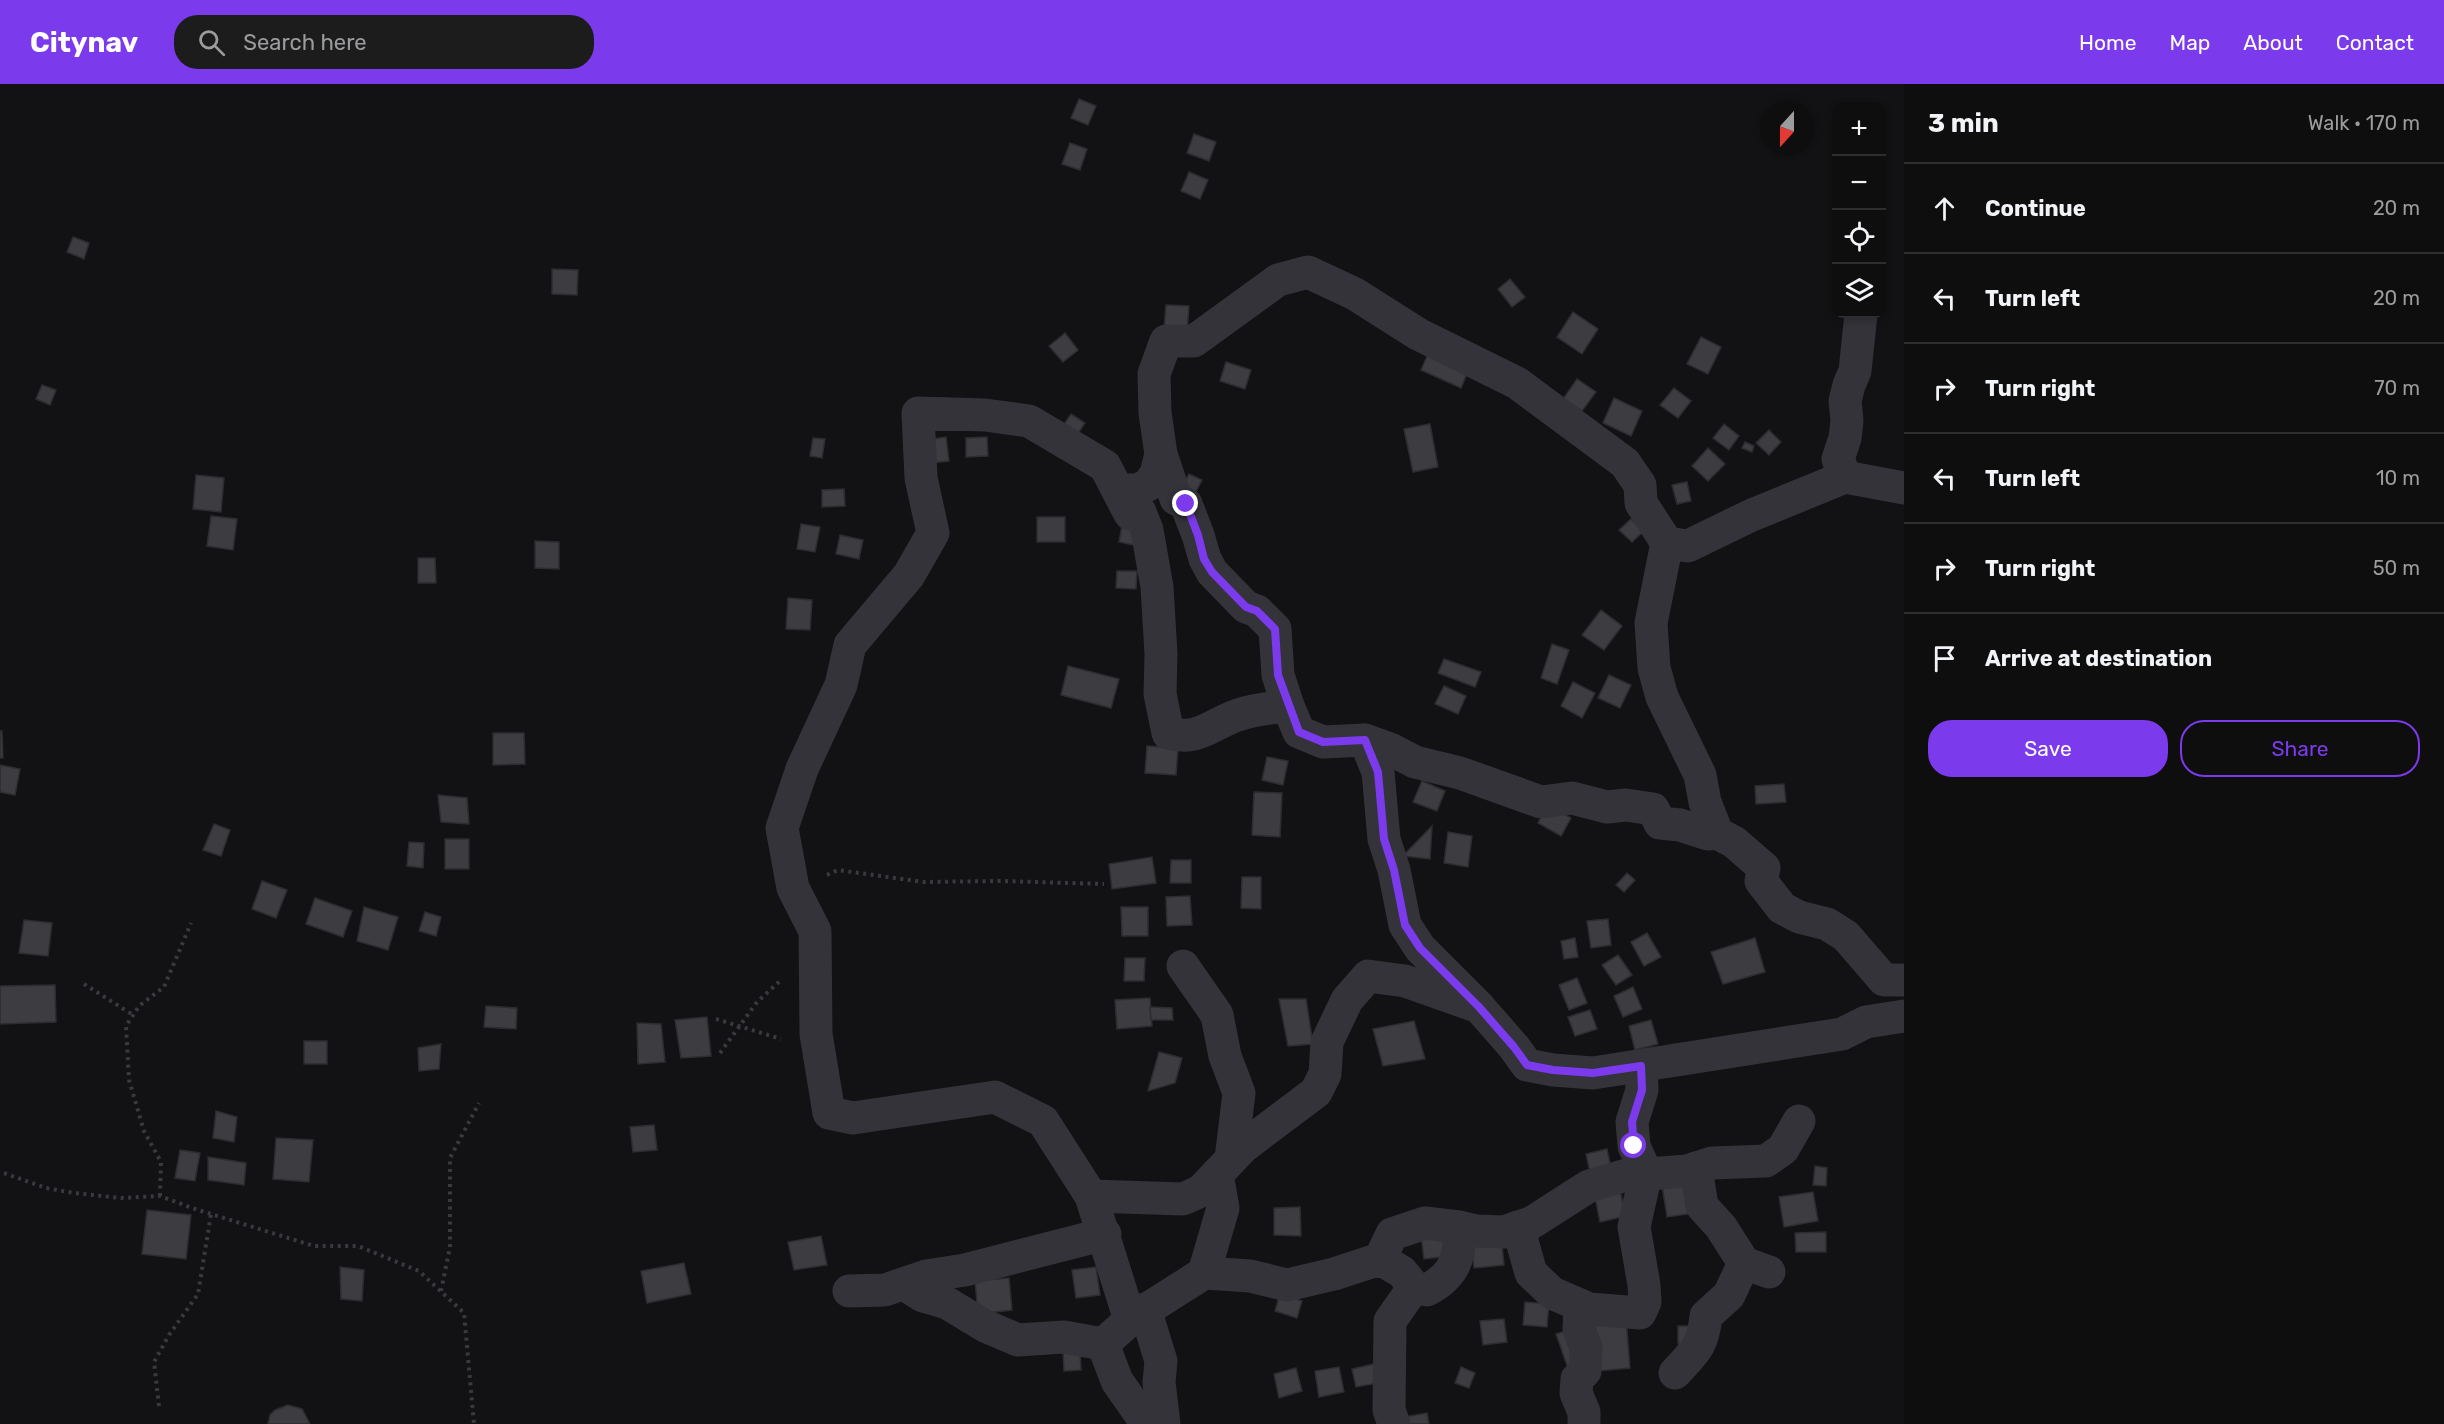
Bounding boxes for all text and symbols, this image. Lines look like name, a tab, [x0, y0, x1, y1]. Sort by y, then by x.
search box	[174, 15, 594, 69]
text: Citynav	[30, 26, 138, 59]
icon: search	[195, 26, 228, 59]
text: Search here	[243, 29, 367, 56]
text: Home	[2079, 30, 2136, 55]
text: Map	[2169, 30, 2210, 55]
text: About	[2243, 30, 2303, 55]
text: Contact	[2336, 30, 2414, 55]
north arrow	[1760, 102, 1814, 156]
map controls	[1832, 102, 1886, 318]
button: +	[1832, 102, 1886, 156]
text: 3 min	[1928, 108, 1999, 139]
text: Walk · 170 m	[2308, 111, 2420, 135]
button: −	[1832, 156, 1886, 210]
icon: ahead	[1928, 192, 1961, 225]
text: Continue	[1985, 195, 2086, 222]
text: 20 m	[2373, 196, 2420, 220]
button: locate	[1832, 210, 1886, 264]
button: layers	[1832, 264, 1886, 318]
icon: left	[1928, 282, 1961, 315]
text: Turn left	[1985, 285, 2080, 312]
text: 20 m	[2373, 286, 2420, 310]
icon: right	[1928, 372, 1961, 405]
text: Turn right	[1985, 375, 2095, 402]
text: 70 m	[2374, 376, 2420, 400]
icon: left	[1928, 462, 1961, 495]
text: Turn left	[1985, 465, 2080, 492]
text: 10 m	[2376, 466, 2420, 490]
route end	[1172, 490, 1198, 516]
icon: right	[1928, 552, 1961, 585]
text: Turn right	[1985, 555, 2095, 582]
text: 50 m	[2373, 556, 2420, 580]
icon: arrive	[1928, 642, 1961, 675]
text: Arrive at destination	[1985, 645, 2212, 672]
button: Save	[1928, 720, 2168, 777]
button: Share	[2180, 720, 2420, 777]
route start	[1620, 1132, 1646, 1158]

